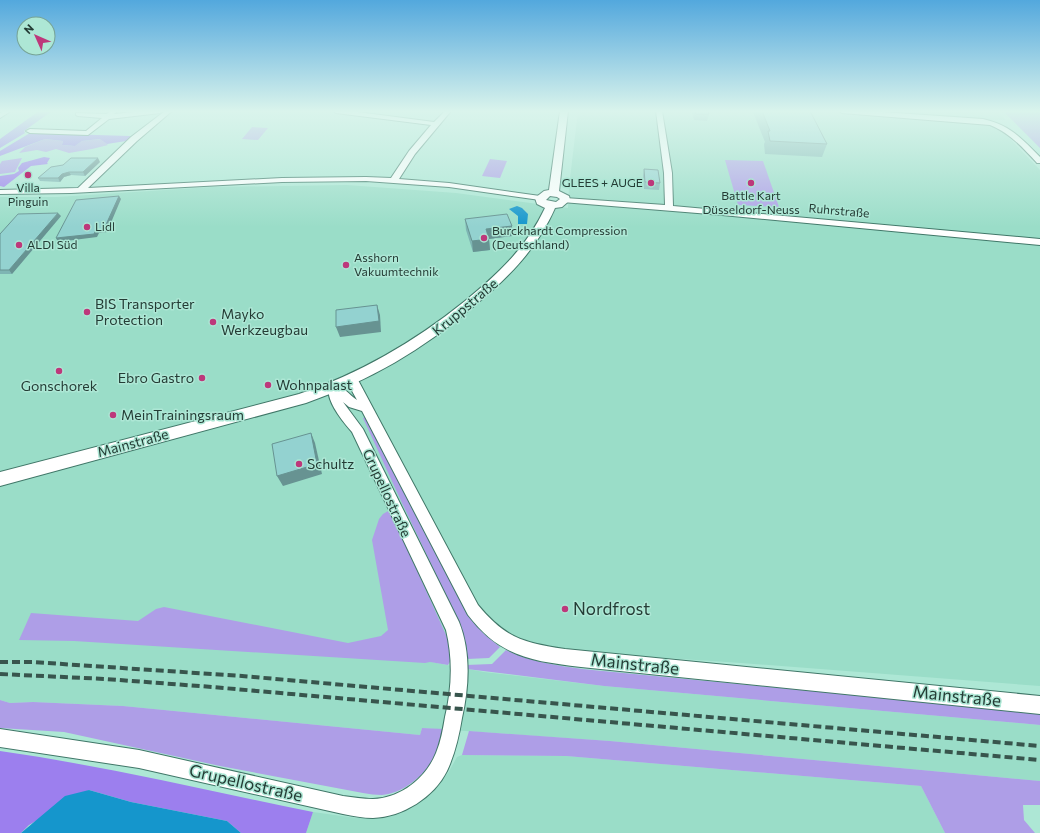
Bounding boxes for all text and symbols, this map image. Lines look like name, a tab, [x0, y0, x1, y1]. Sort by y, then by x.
north arrow	[16, 16, 56, 56]
text: N	[21, 21, 36, 36]
marker: Villa Pinguin	[23, 170, 33, 180]
place label: GLEES + AUGE	[562, 175, 643, 189]
marker: GLEES + AUGE	[646, 178, 656, 188]
marker: Battle Kart Düsseldorf-Neuss	[746, 178, 756, 188]
place label: Villa Pinguin	[8, 180, 48, 208]
place label: Battle Kart Düsseldorf-Neuss	[702, 188, 800, 216]
street label: Ruhrstraße	[808, 200, 870, 220]
place label: Lidl	[95, 219, 115, 233]
marker: Lidl	[82, 222, 92, 232]
place label: Burckhardt Compression (Deutschland)	[492, 223, 627, 251]
marker: Burckhardt Compression (Deutschland)	[479, 233, 489, 243]
place label: ALDI Süd	[27, 237, 77, 251]
marker: ALDI Süd	[14, 240, 24, 250]
place label: Asshorn Vakuumtechnik	[354, 250, 439, 278]
marker: Asshorn Vakuumtechnik	[341, 260, 351, 270]
street label: Kruppstraße	[429, 274, 501, 339]
place label: BIS Transporter Protection	[95, 295, 195, 328]
place label: Mayko Werkzeugbau	[221, 305, 308, 338]
marker: BIS Transporter Protection	[82, 307, 92, 317]
marker: Mayko Werkzeugbau	[208, 317, 218, 327]
marker: Gonschorek	[54, 366, 64, 376]
place label: Ebro Gastro	[118, 369, 194, 386]
marker: Ebro Gastro	[197, 373, 207, 383]
place label: Wohnpalast	[276, 376, 353, 393]
place label: Gonschorek	[21, 377, 98, 394]
marker: Wohnpalast	[263, 380, 273, 390]
place label: MeinTrainingsraum	[121, 406, 244, 423]
marker: MeinTrainingsraum	[108, 410, 118, 420]
street label: Mainstraße	[95, 425, 170, 460]
street label: Grupellostraße	[360, 446, 415, 540]
place label: Schultz	[307, 455, 354, 472]
marker: Schultz	[294, 459, 304, 469]
place label: Nordfrost	[573, 598, 650, 619]
marker: Nordfrost	[560, 604, 570, 614]
street label: Mainstraße	[590, 648, 680, 679]
street label: Mainstraße	[912, 680, 1002, 711]
street label: Grupellostraße	[187, 759, 305, 806]

